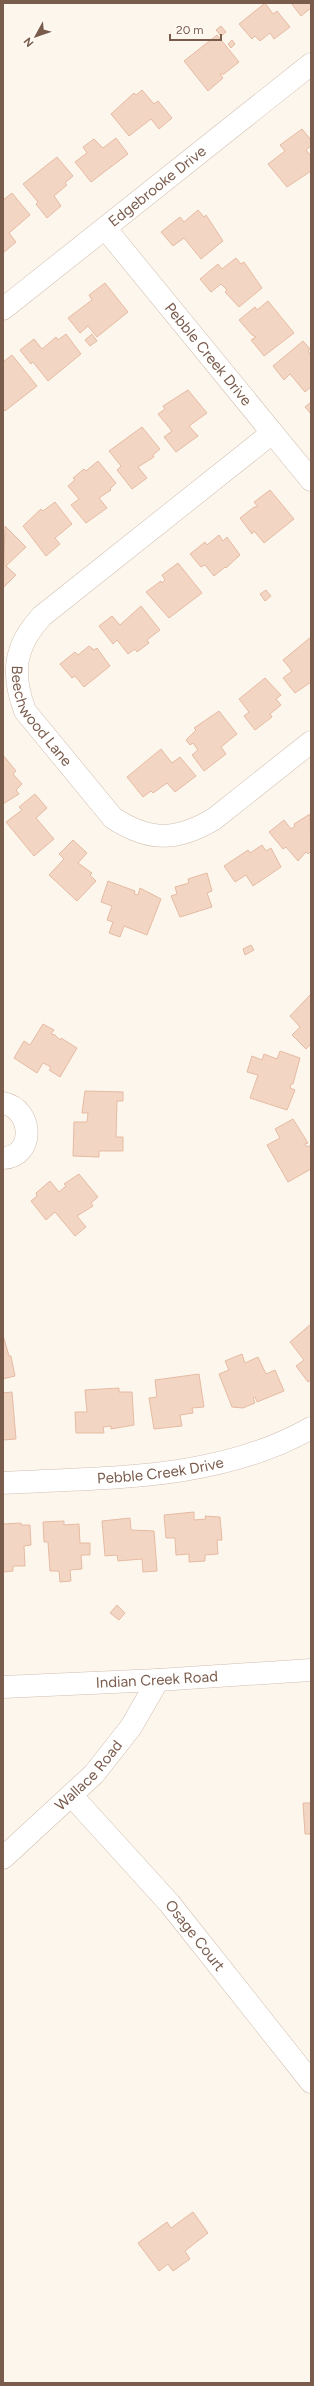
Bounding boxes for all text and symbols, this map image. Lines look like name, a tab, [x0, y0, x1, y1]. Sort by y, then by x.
north arrow	[16, 16, 56, 56]
scale bar	[170, 16, 221, 42]
text: 20 m	[176, 23, 204, 37]
text: N	[21, 35, 36, 50]
street label: Edgebrooke Drive	[105, 142, 210, 231]
street label: Pebble Creek Drive	[161, 299, 256, 409]
street label: Beechwood Lane	[8, 665, 76, 770]
street label: Pebble Creek Drive	[97, 1453, 226, 1488]
street label: Indian Creek Road	[95, 1667, 218, 1692]
street label: Wallace Road	[51, 1737, 126, 1815]
street label: Osage Court	[161, 1896, 229, 1975]

